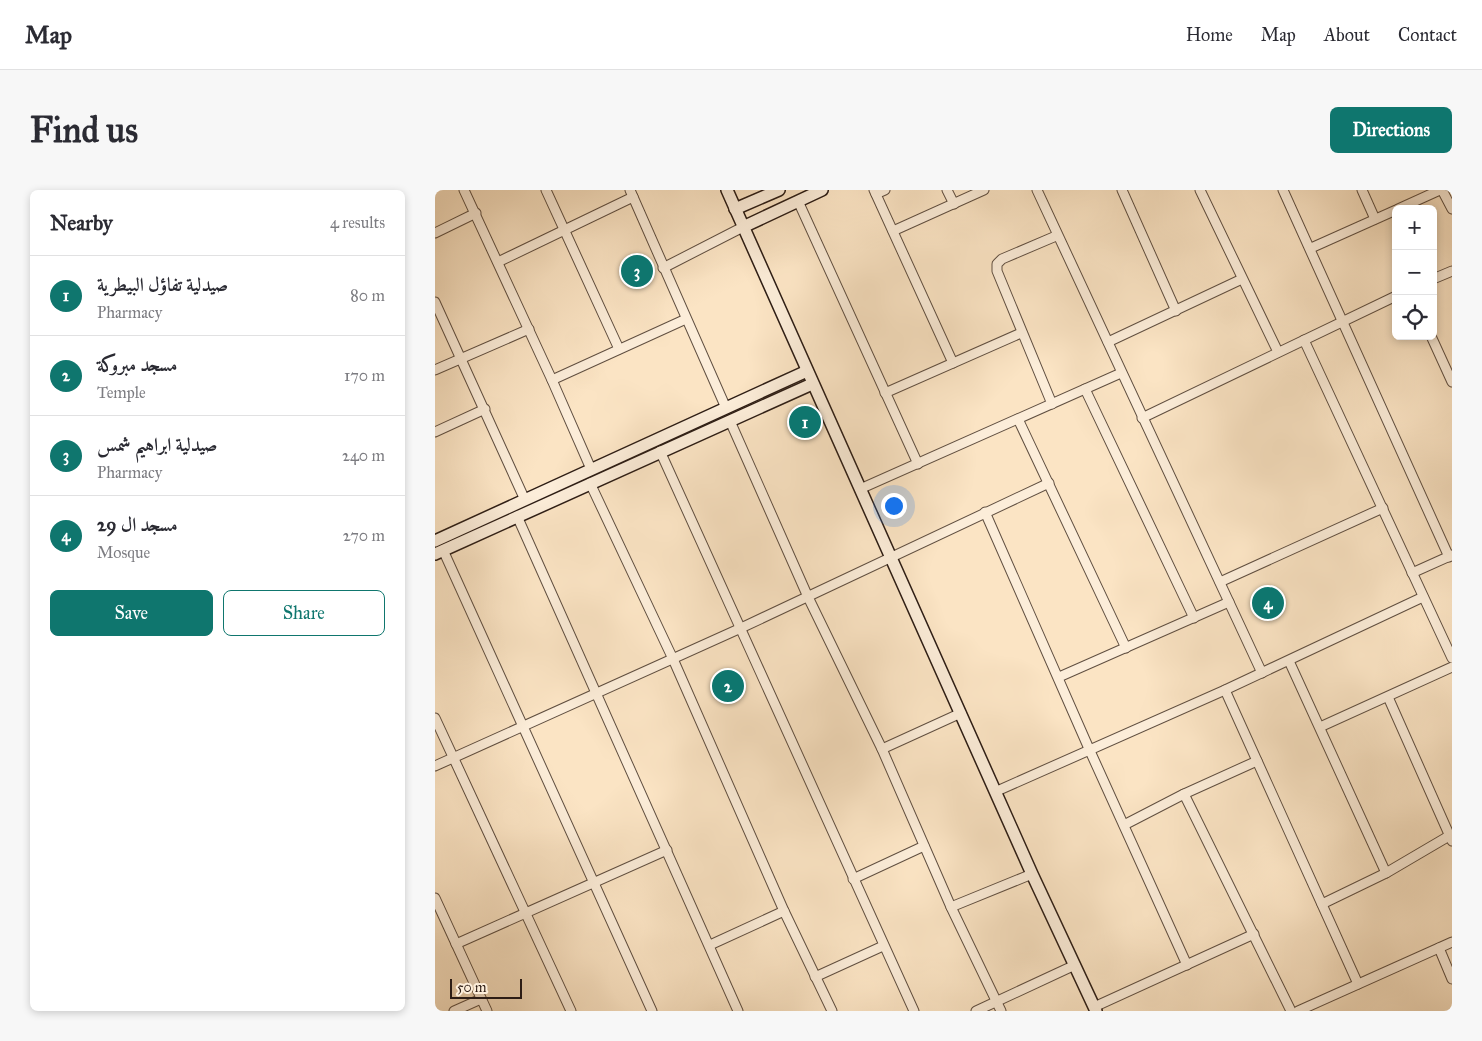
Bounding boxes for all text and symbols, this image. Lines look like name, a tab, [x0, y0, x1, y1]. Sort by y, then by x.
text: Map	[25, 20, 72, 50]
text: Home	[1186, 24, 1233, 46]
text: Map	[1261, 24, 1296, 46]
text: About	[1324, 24, 1370, 46]
text: Contact	[1398, 24, 1457, 46]
button: Directions	[1330, 107, 1452, 153]
text: Find us	[30, 109, 138, 152]
map controls	[1392, 205, 1437, 340]
button: +	[1392, 205, 1437, 250]
text: Nearby	[50, 210, 113, 236]
text: 4 results	[330, 213, 385, 232]
button: −	[1392, 250, 1437, 295]
pin: 3	[621, 252, 653, 290]
text: صيدلية تفاؤل البيطرية	[97, 273, 228, 296]
text: 1	[63, 286, 69, 305]
text: 80 m	[350, 286, 385, 305]
button: locate	[1392, 295, 1437, 340]
text: Pharmacy	[97, 303, 162, 322]
text: مسجد مبروكة	[97, 353, 177, 376]
text: 2	[62, 366, 70, 385]
text: 170 m	[344, 366, 385, 385]
text: Temple	[97, 383, 146, 402]
pin: 1	[789, 403, 821, 441]
text: صيدلية ابراهيم شمس	[97, 433, 218, 456]
text: 3	[63, 446, 69, 465]
text: 240 m	[342, 446, 385, 465]
text: Pharmacy	[97, 463, 162, 482]
your location	[881, 493, 907, 519]
text: مسجد ال 29	[97, 513, 178, 536]
text: 4	[62, 526, 70, 545]
text: 270 m	[343, 526, 385, 545]
text: Mosque	[97, 543, 150, 562]
pin: 4	[1252, 584, 1284, 622]
button: Save	[50, 590, 213, 636]
button: Share	[223, 590, 385, 636]
pin: 2	[712, 667, 744, 705]
scale bar	[450, 976, 523, 999]
text: 50 m	[457, 979, 486, 996]

